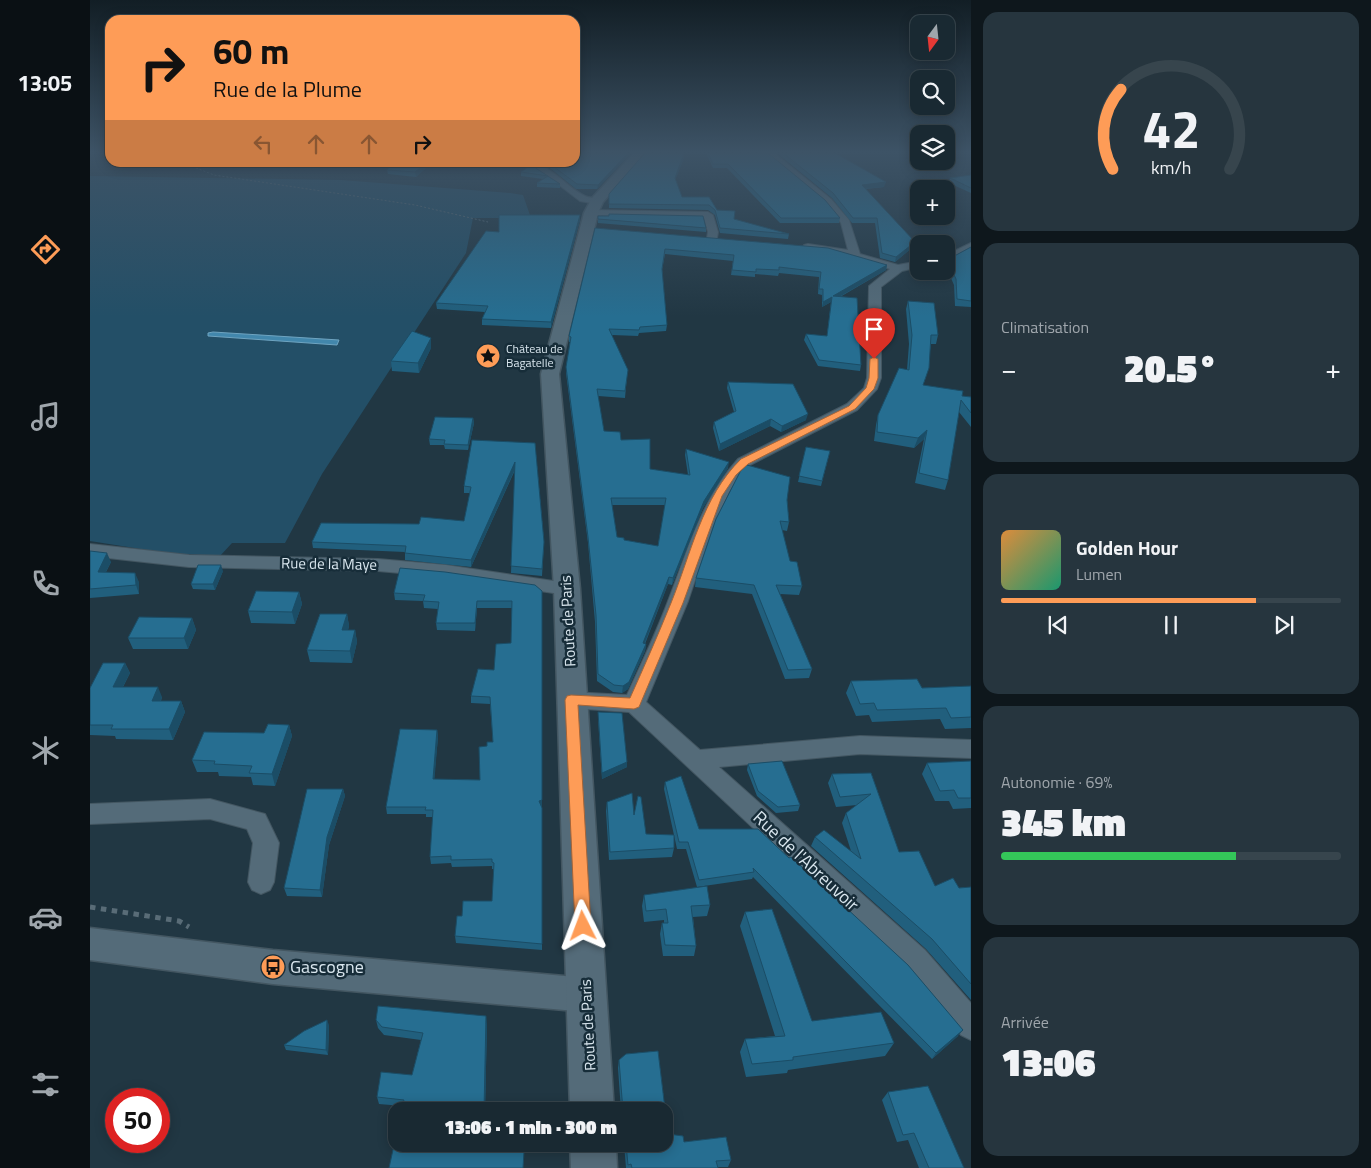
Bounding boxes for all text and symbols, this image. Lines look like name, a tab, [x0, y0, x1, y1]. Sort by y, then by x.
north arrow	[910, 15, 955, 60]
map controls	[910, 15, 955, 280]
text: 60 m	[213, 24, 289, 78]
icon: right	[130, 35, 195, 100]
text: 13:05	[18, 66, 72, 100]
button: search	[910, 70, 955, 115]
text: Rue de la Plume	[213, 72, 362, 106]
text: 42	[1142, 89, 1200, 168]
button: layers	[910, 125, 955, 170]
icon: left	[249, 130, 277, 158]
icon: ahead	[302, 130, 330, 158]
icon: ahead	[355, 130, 383, 158]
icon: right	[408, 130, 436, 158]
text: km/h	[1151, 154, 1191, 181]
button: +	[910, 180, 955, 225]
icon: directions	[28, 232, 63, 267]
button: −	[910, 235, 955, 280]
pin	[853, 308, 895, 359]
icon: arrive	[860, 315, 888, 343]
text: Climatisation	[1001, 315, 1089, 339]
place label: Château de Bagatelle	[506, 339, 563, 372]
text: 20.5°	[1124, 339, 1218, 397]
place icon: Château de Bagatelle	[475, 343, 501, 369]
text: −	[1001, 347, 1017, 390]
text: +	[1325, 347, 1341, 390]
icon: music	[28, 399, 63, 434]
text: Golden Hour	[1076, 533, 1178, 562]
street label: Rue de la Maye	[281, 551, 377, 576]
text: Lumen	[1076, 562, 1122, 586]
icon: phone	[28, 566, 63, 601]
street label: Route de Paris	[554, 575, 581, 667]
icon: previous	[1044, 611, 1072, 639]
icon: pause	[1157, 611, 1185, 639]
icon: next	[1270, 611, 1298, 639]
icon: climate	[28, 733, 63, 768]
text: Autonomie · 69%	[1001, 770, 1113, 794]
text: 345 km	[1001, 793, 1126, 851]
street label: Rue de l'Abreuvoir	[747, 804, 865, 917]
position arrow	[556, 899, 608, 951]
icon: car	[28, 900, 63, 935]
place label: Gascogne	[290, 953, 364, 980]
bus stop icon: Gascogne	[260, 954, 286, 980]
street label: Route de Paris	[574, 979, 601, 1071]
text: Arrivée	[1001, 1010, 1049, 1034]
text: 13:06	[1001, 1033, 1096, 1091]
icon: filters	[28, 1067, 63, 1102]
speed limit sign: 50	[105, 1088, 170, 1153]
text: 13:06 · 1 min · 300 m	[444, 1112, 617, 1141]

